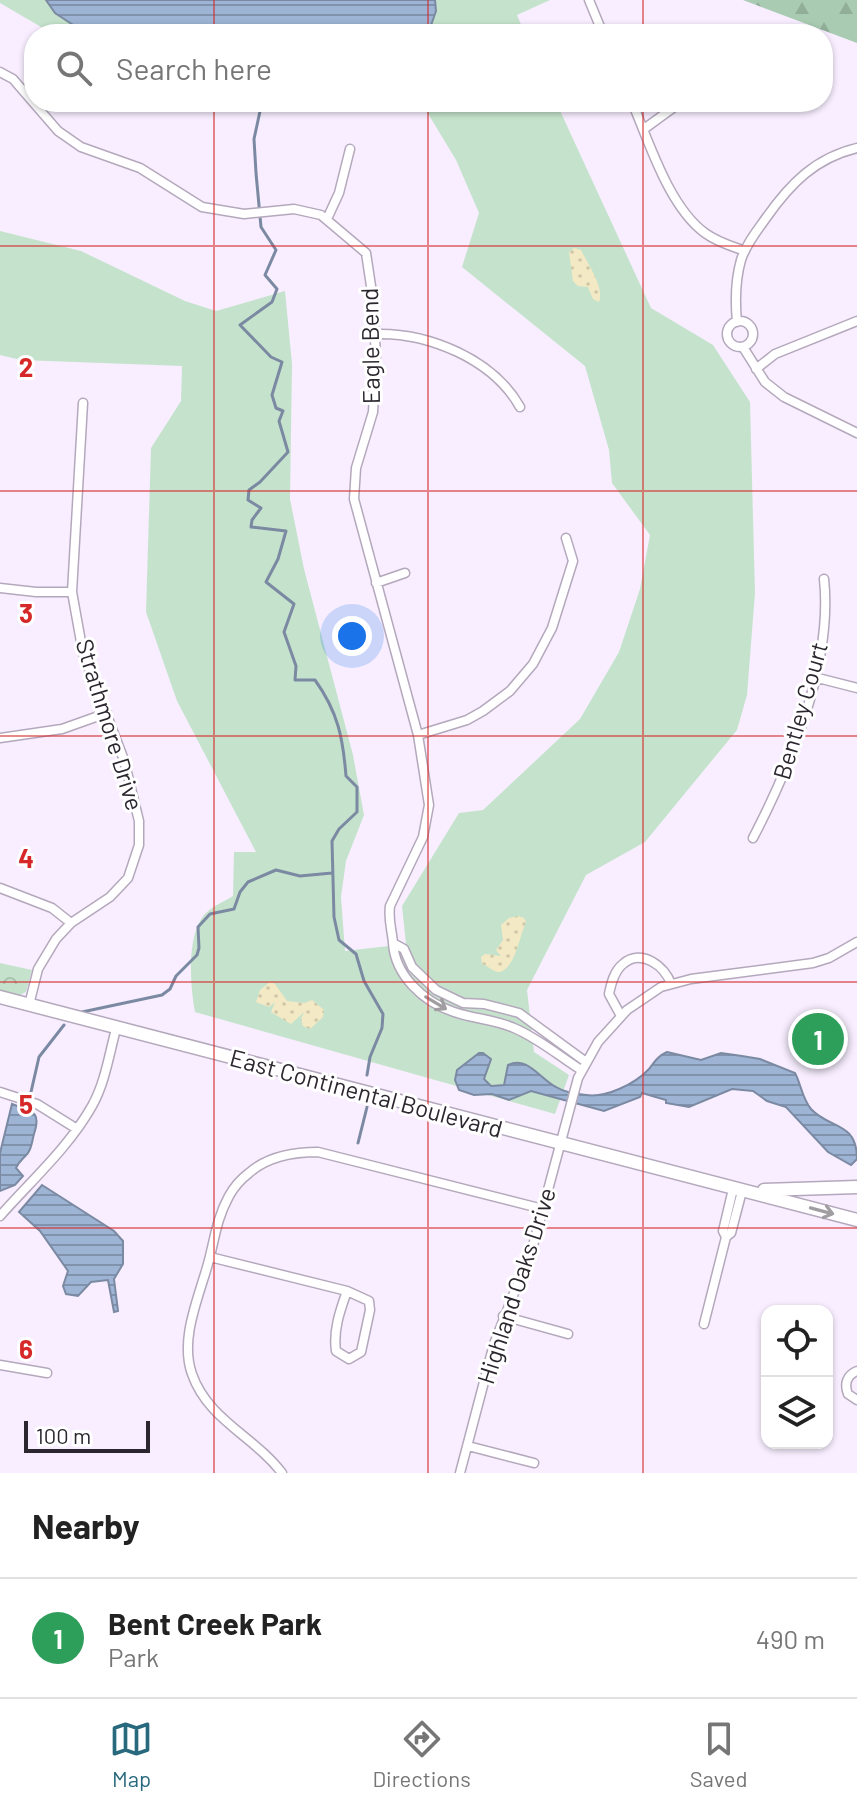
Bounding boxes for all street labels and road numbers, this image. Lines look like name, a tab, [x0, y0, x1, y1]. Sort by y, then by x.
street label: Eagle Bend	[354, 288, 385, 404]
street label: Strathmore Drive	[71, 635, 150, 814]
street label: Bentley Court	[766, 638, 833, 783]
street label: East Continental Boulevard	[227, 1042, 506, 1143]
street label: Highland Oaks Drive	[470, 1184, 561, 1387]

